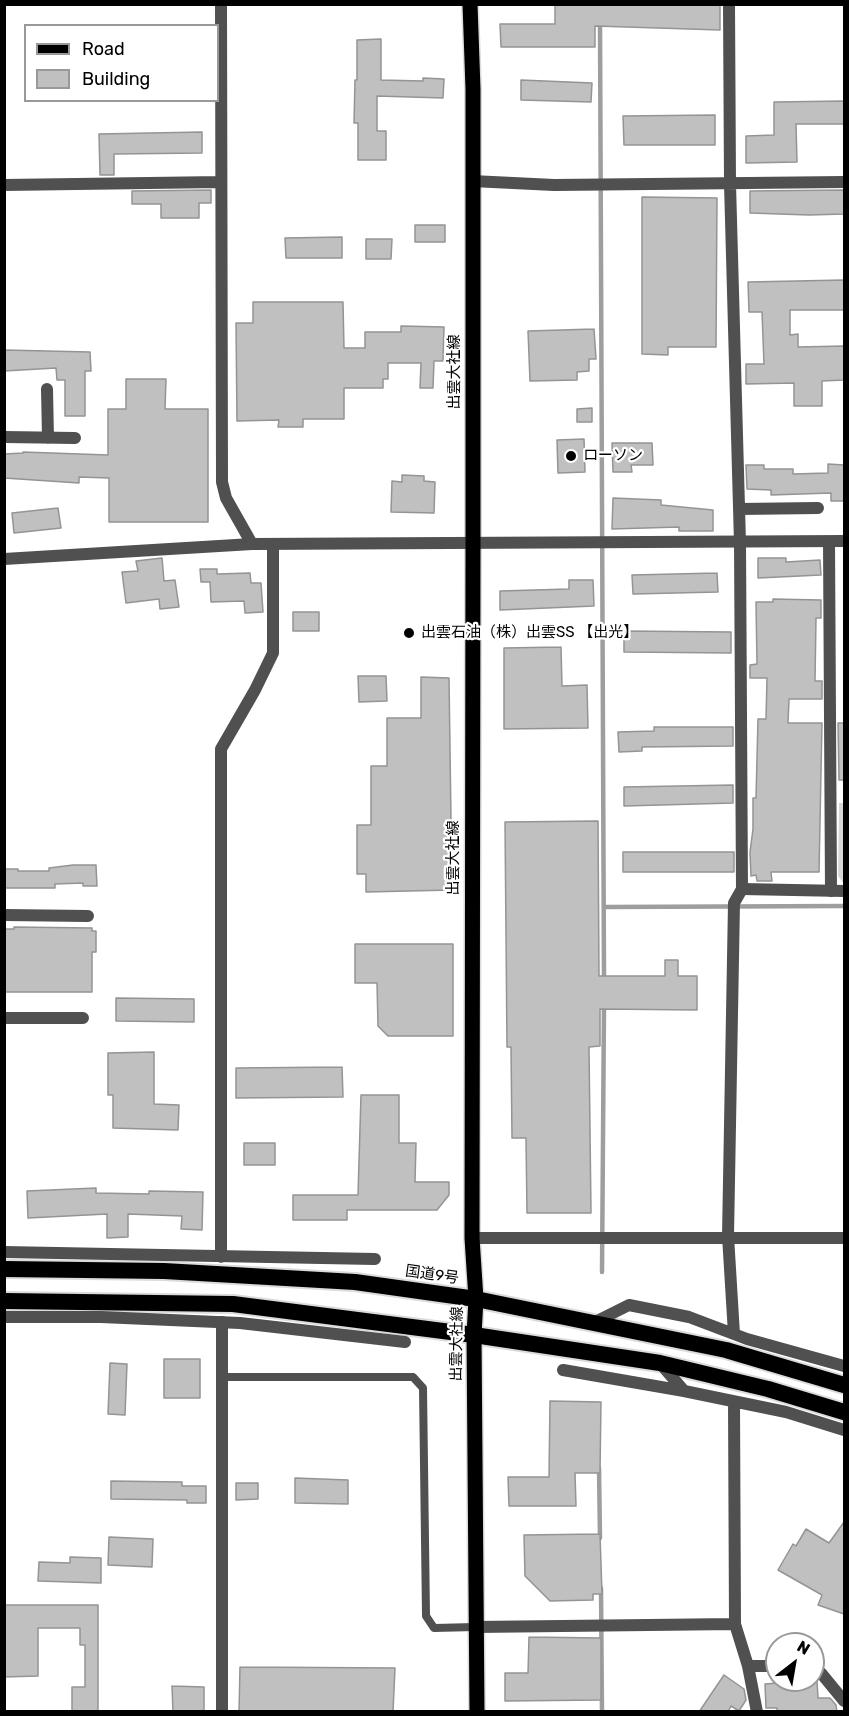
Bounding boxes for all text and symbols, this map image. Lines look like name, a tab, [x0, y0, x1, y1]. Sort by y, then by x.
legend	[24, 24, 219, 102]
text: Road	[82, 38, 125, 60]
text: Building	[82, 68, 150, 90]
street label: 出雲大社線	[446, 335, 464, 409]
place label: ローソン	[583, 447, 643, 465]
marker: ローソン	[564, 449, 578, 463]
place label: 出雲石油（株）出雲SS 【出光】	[421, 624, 638, 642]
marker: 出雲石油（株）出雲SS 【出光】	[402, 626, 416, 640]
street label: 出雲大社線	[445, 821, 463, 895]
street label: 国道9号	[404, 1262, 460, 1288]
street label: 出雲大社線	[447, 1306, 467, 1382]
north arrow	[765, 1632, 825, 1692]
text: N	[794, 1637, 813, 1659]

